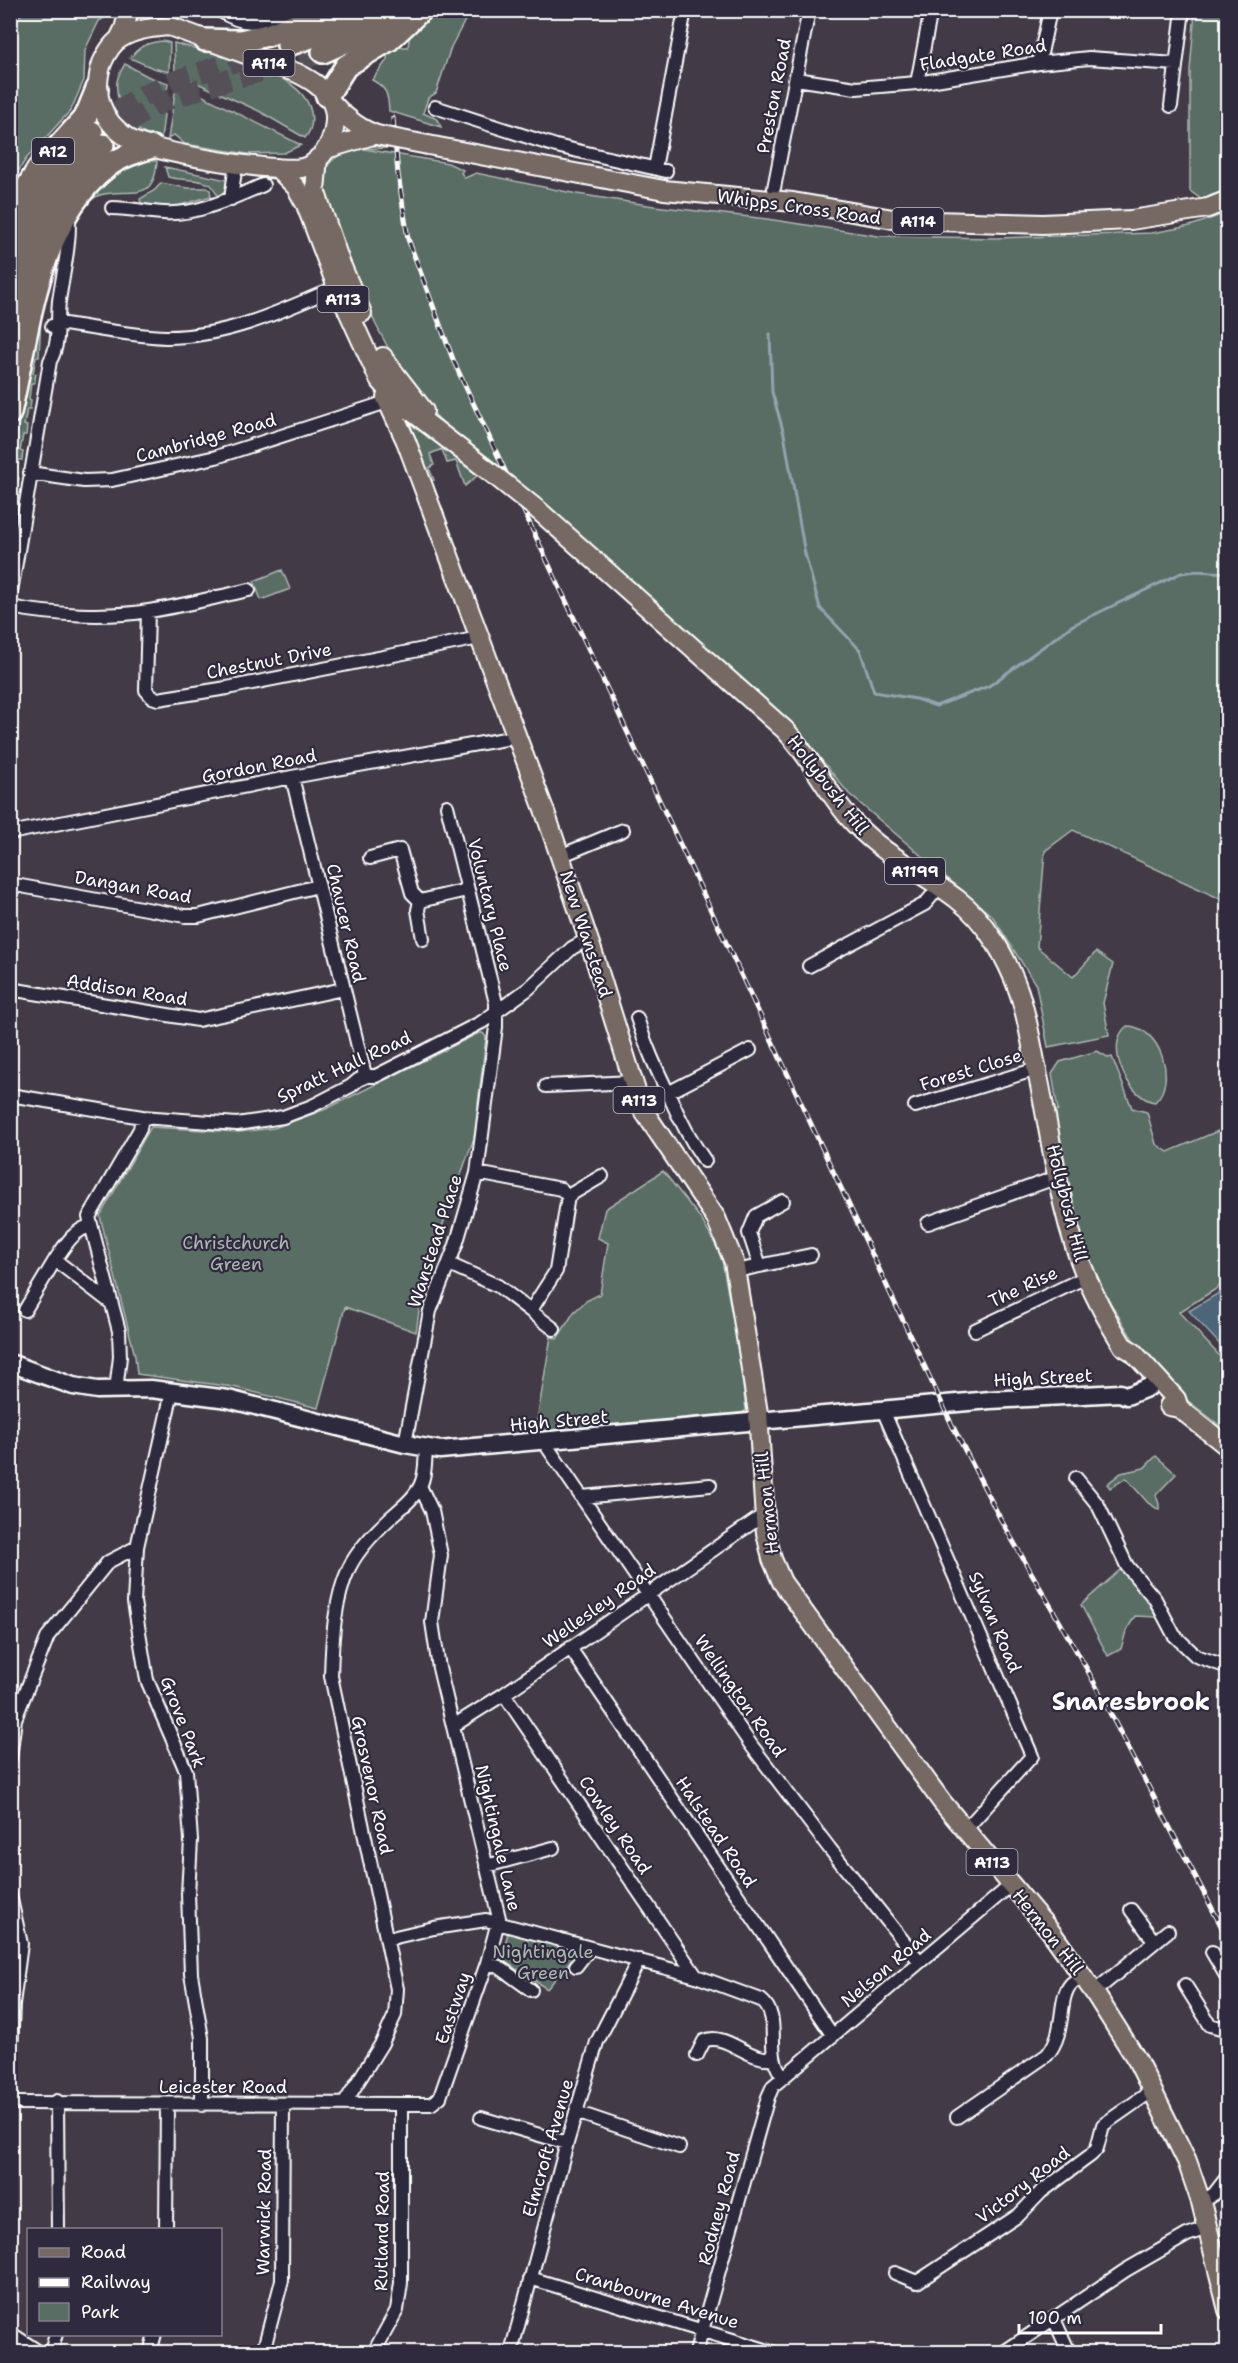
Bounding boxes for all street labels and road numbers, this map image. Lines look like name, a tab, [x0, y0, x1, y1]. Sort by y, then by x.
street label: Fladgate Road	[918, 33, 1048, 77]
street label: Preston Road	[751, 36, 797, 156]
road number: A114	[244, 50, 294, 76]
road number: A12	[32, 138, 74, 164]
street label: Whipps Cross Road	[715, 184, 883, 230]
road number: A114	[892, 208, 944, 234]
road number: A113	[318, 286, 368, 312]
street label: Cambridge Road	[133, 408, 279, 468]
street label: Chestnut Drive	[204, 637, 334, 685]
street label: Hollybush Hill	[782, 730, 875, 840]
street label: Gordon Road	[200, 743, 318, 789]
street label: Voluntary Place	[462, 836, 518, 974]
road number: A1199	[885, 858, 945, 884]
street label: Chaucer Road	[321, 861, 371, 985]
street label: Dangan Road	[73, 865, 193, 909]
street label: New Wanstead	[554, 867, 618, 1001]
street label: Addison Road	[65, 969, 189, 1011]
street label: Spratt Hall Road	[273, 1025, 415, 1109]
street label: Forest Close	[917, 1043, 1025, 1097]
road number: A113	[614, 1087, 664, 1113]
street label: Hollybush Hill	[1041, 1142, 1093, 1265]
street label: Wanstead Place	[402, 1171, 468, 1311]
street label: The Rise	[985, 1261, 1061, 1313]
street label: High Street	[993, 1363, 1093, 1393]
street label: High Street	[509, 1405, 610, 1437]
street label: Hermon Hill	[750, 1450, 784, 1555]
street label: Wellesley Road	[538, 1558, 660, 1654]
street label: Sylvan Road	[963, 1568, 1027, 1676]
street label: Wellington Road	[689, 1630, 791, 1762]
street label: Grove Park	[155, 1673, 211, 1771]
street label: Grosvenor Road	[346, 1713, 398, 1857]
street label: Nightingale Lane	[470, 1763, 526, 1913]
street label: Cowley Road	[573, 1771, 657, 1879]
street label: Halstead Road	[670, 1772, 762, 1892]
road number: A113	[966, 1849, 1018, 1875]
street label: Hermon Hill	[1007, 1884, 1089, 1980]
street label: Nelson Road	[836, 1923, 936, 2013]
street label: Eastway	[429, 1969, 477, 2047]
street label: Leicester Road	[159, 2075, 287, 2099]
street label: Elmcroft Avenue	[517, 2076, 579, 2220]
street label: Victory Road	[971, 2141, 1075, 2229]
street label: Rodney Road	[692, 2148, 746, 2268]
street label: Warwick Road	[251, 2149, 277, 2275]
street label: Rutland Road	[369, 2171, 395, 2291]
street label: Cranbourne Avenue	[572, 2262, 742, 2334]

